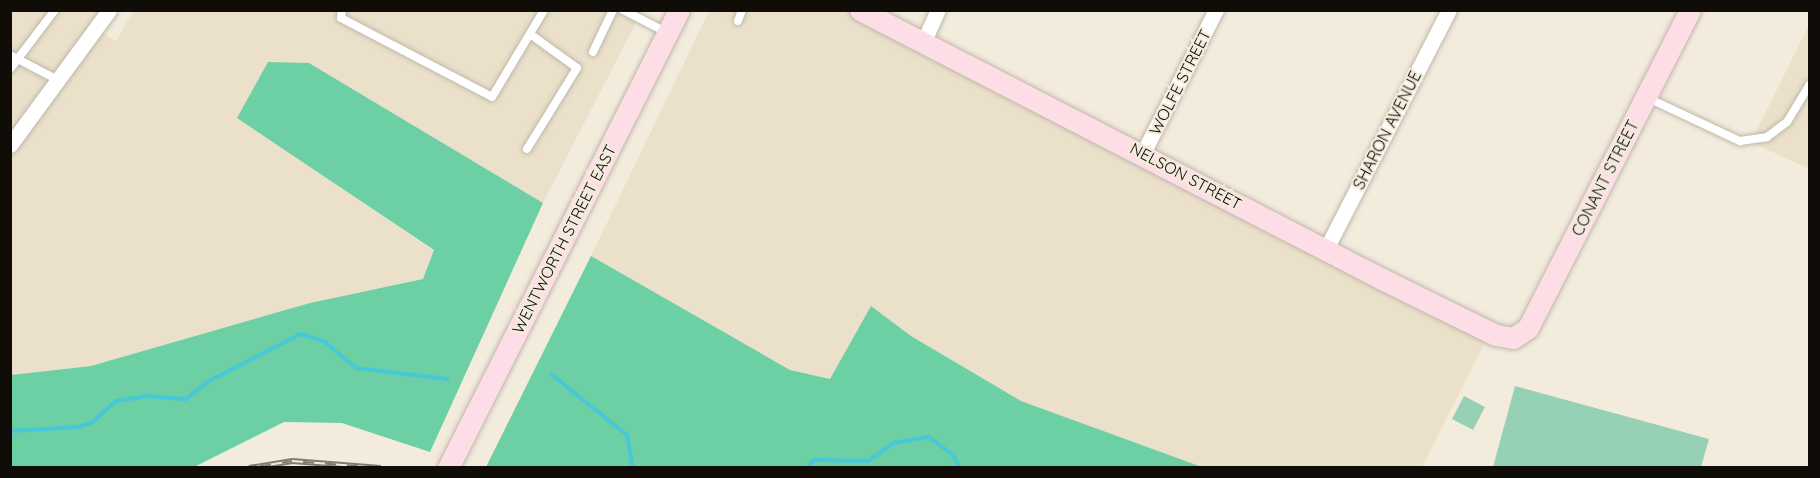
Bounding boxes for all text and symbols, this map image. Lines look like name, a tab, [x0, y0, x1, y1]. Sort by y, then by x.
street label: WOLFE STREET	[1145, 26, 1215, 138]
street label: SHARON AVENUE	[1349, 68, 1425, 192]
street label: CONANT STREET	[1567, 117, 1643, 239]
street label: NELSON STREET	[1127, 138, 1245, 214]
street label: WENTWORTH STREET EAST	[508, 141, 620, 337]

